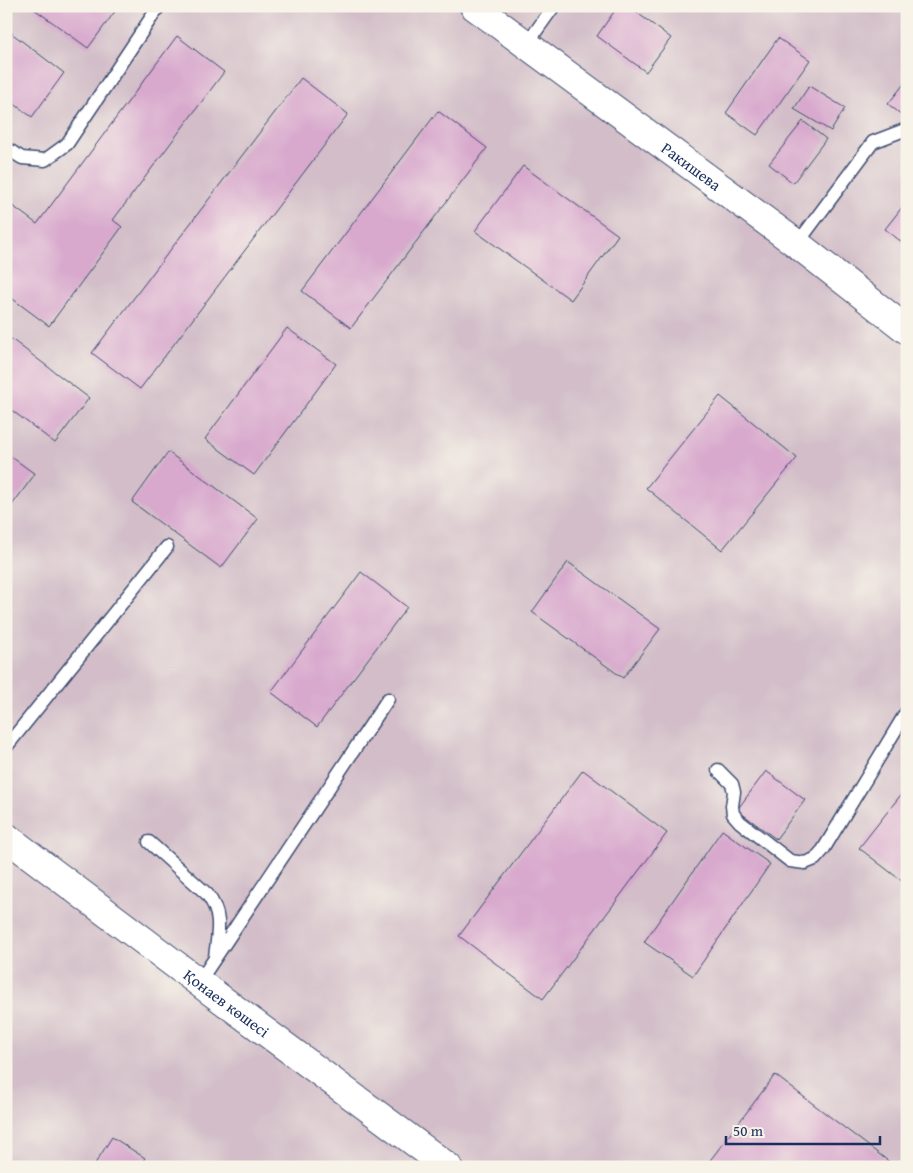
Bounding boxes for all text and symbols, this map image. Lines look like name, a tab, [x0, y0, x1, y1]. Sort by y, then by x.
street label: Ракишева	[656, 136, 727, 197]
street label: Қонаев көшесі	[179, 963, 275, 1043]
scale bar	[726, 1113, 879, 1145]
text: 50 m	[733, 1120, 764, 1141]

